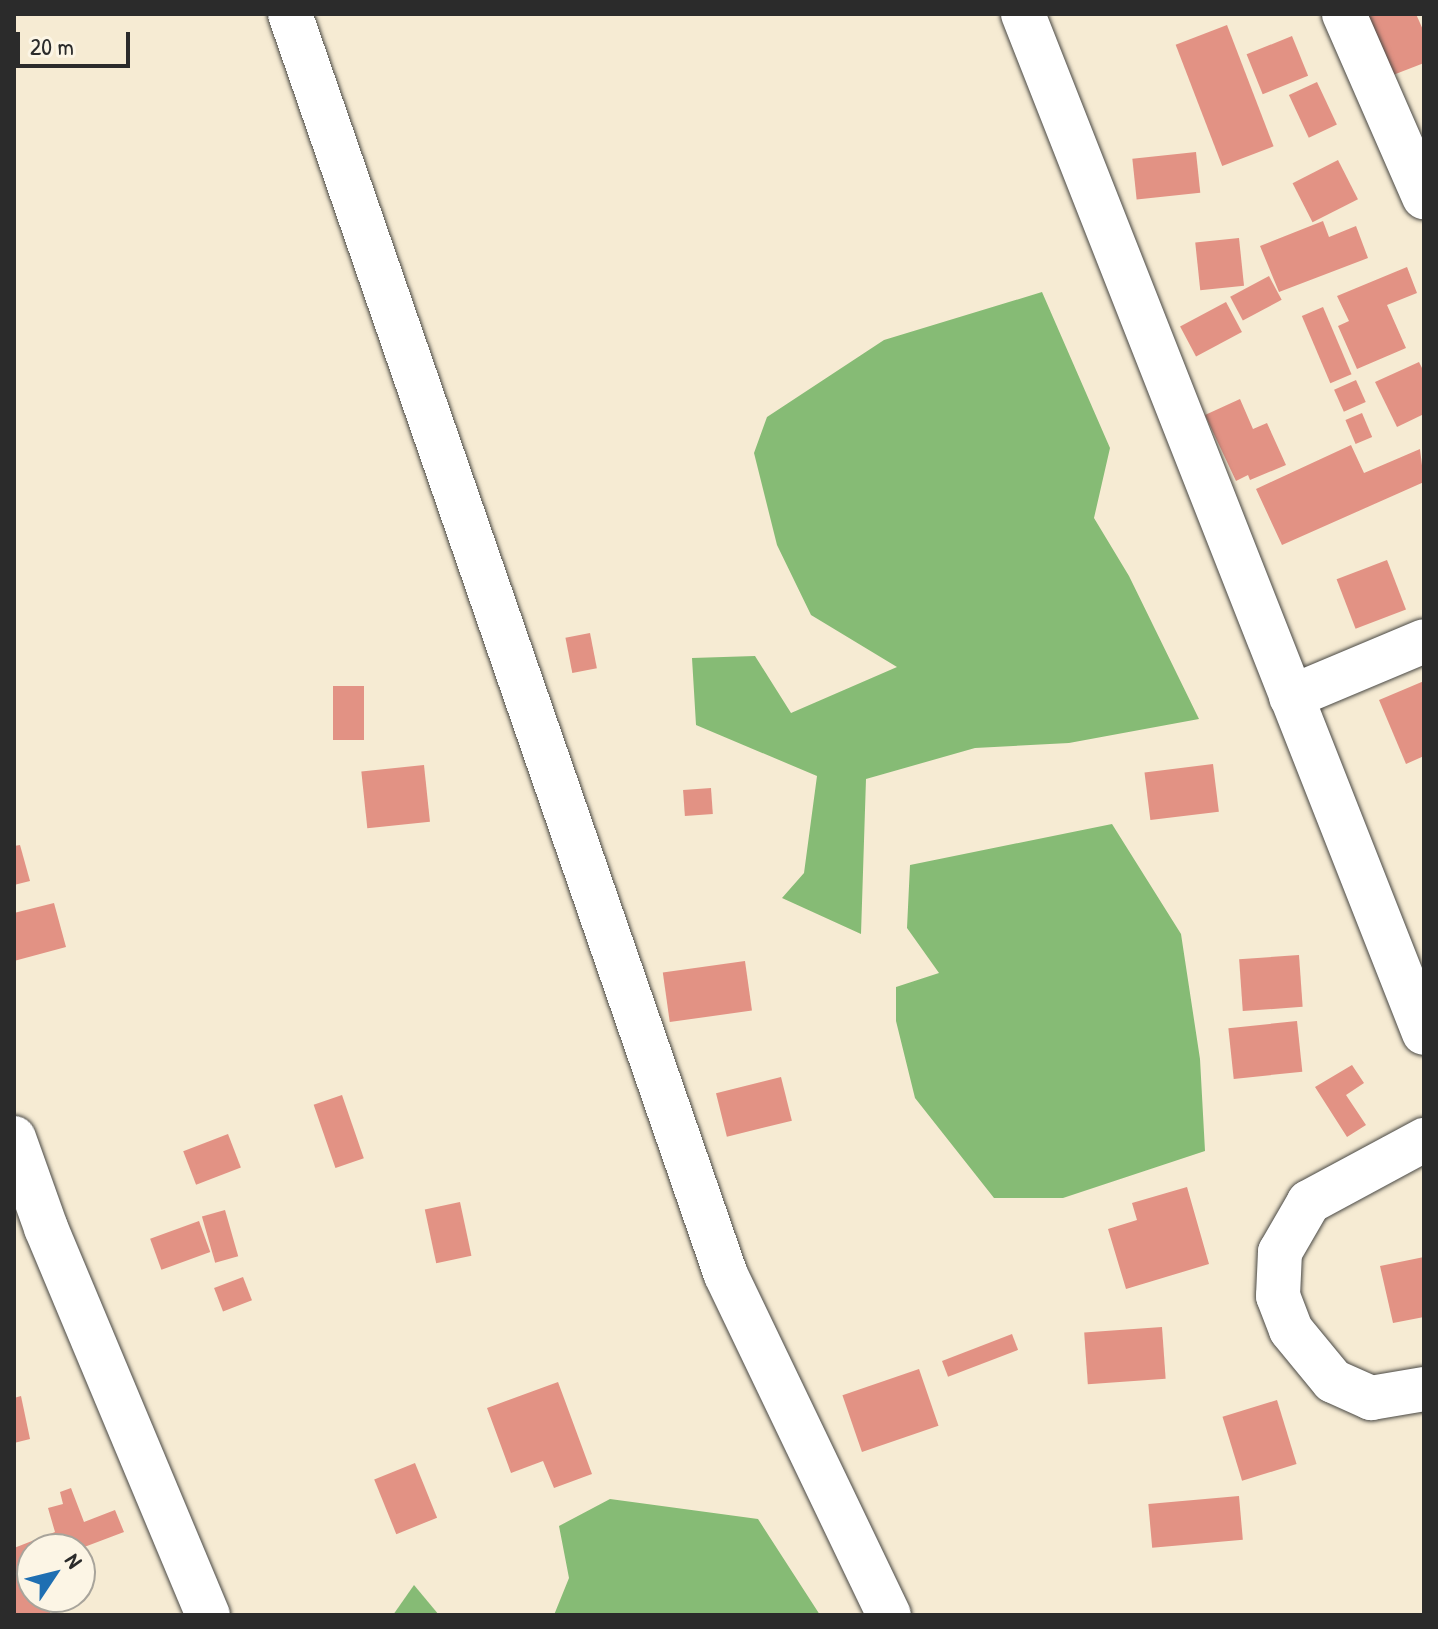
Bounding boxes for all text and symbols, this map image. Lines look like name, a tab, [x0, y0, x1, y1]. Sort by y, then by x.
scale bar	[20, 16, 134, 66]
text: 20 m	[30, 30, 74, 62]
north arrow	[16, 1533, 96, 1613]
text: N	[58, 1547, 90, 1574]

